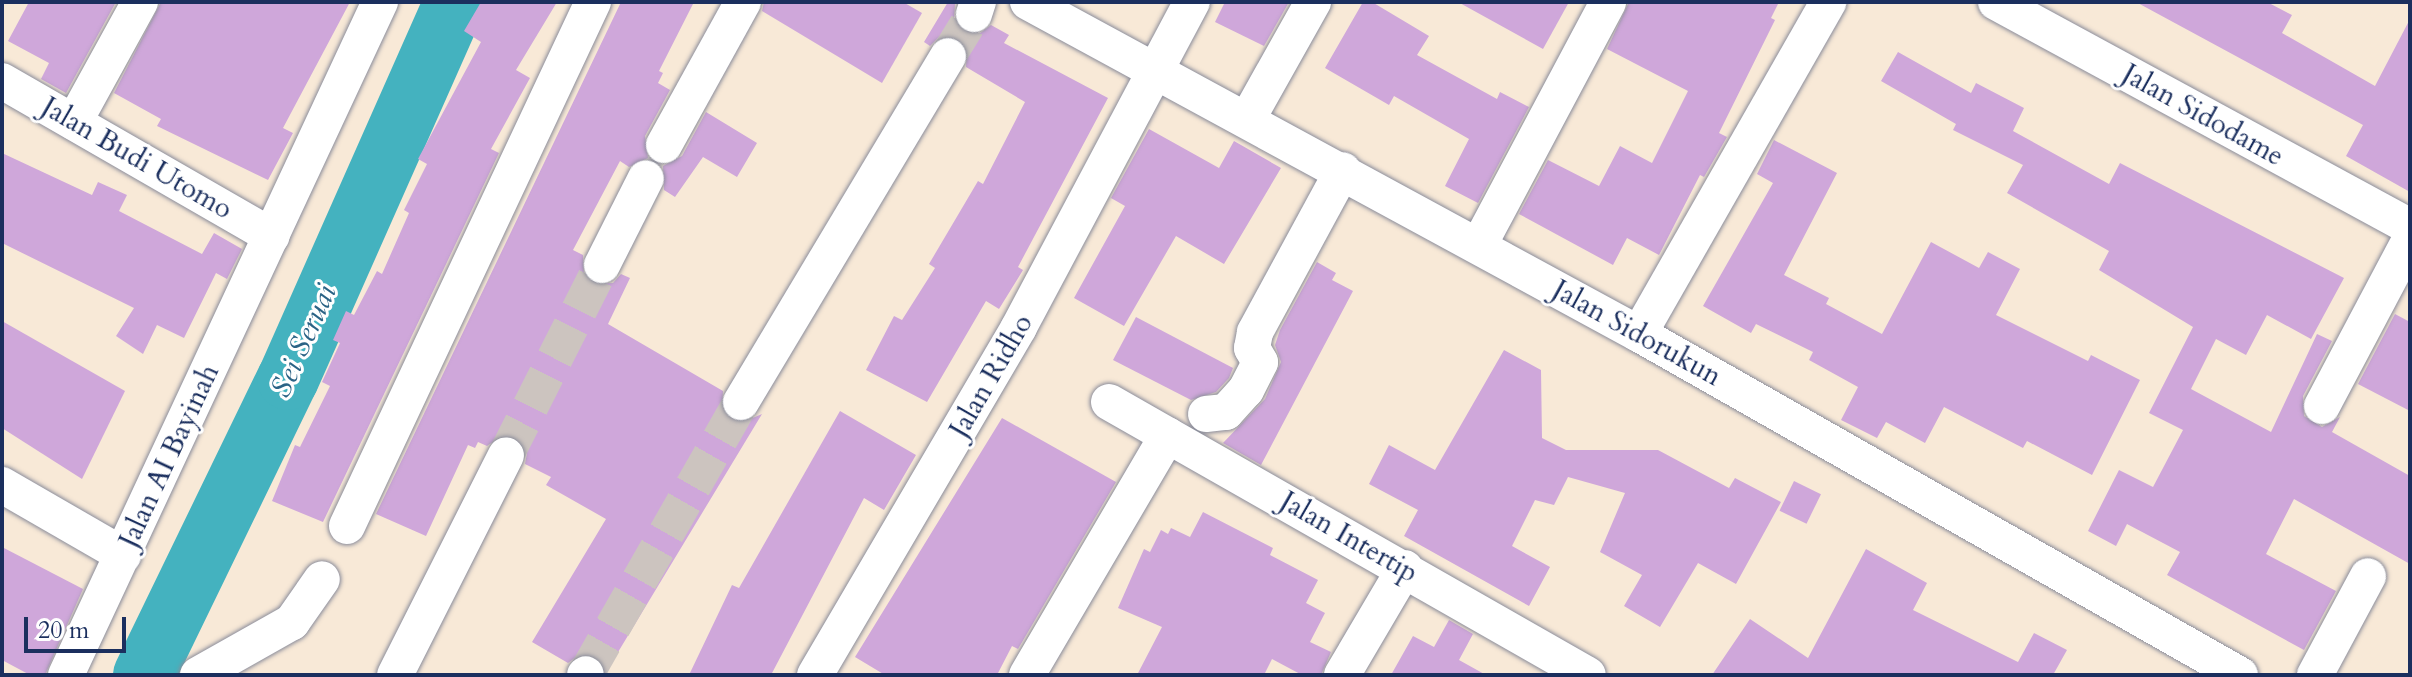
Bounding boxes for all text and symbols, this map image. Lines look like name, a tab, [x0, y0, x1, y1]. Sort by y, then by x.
street label: Jalan Sidodame	[2116, 57, 2290, 173]
street label: Jalan Budi Utomo	[36, 90, 238, 226]
street label: Jalan Sidorukun	[1547, 273, 1727, 393]
water label: Sei Seruai	[263, 279, 345, 403]
street label: Jalan Ridho	[942, 308, 1040, 444]
street label: Jalan AI Bayinah	[112, 359, 226, 553]
street label: Jalan Intertip	[1274, 484, 1424, 590]
scale bar	[28, 601, 130, 651]
text: 20 m	[38, 614, 89, 647]

